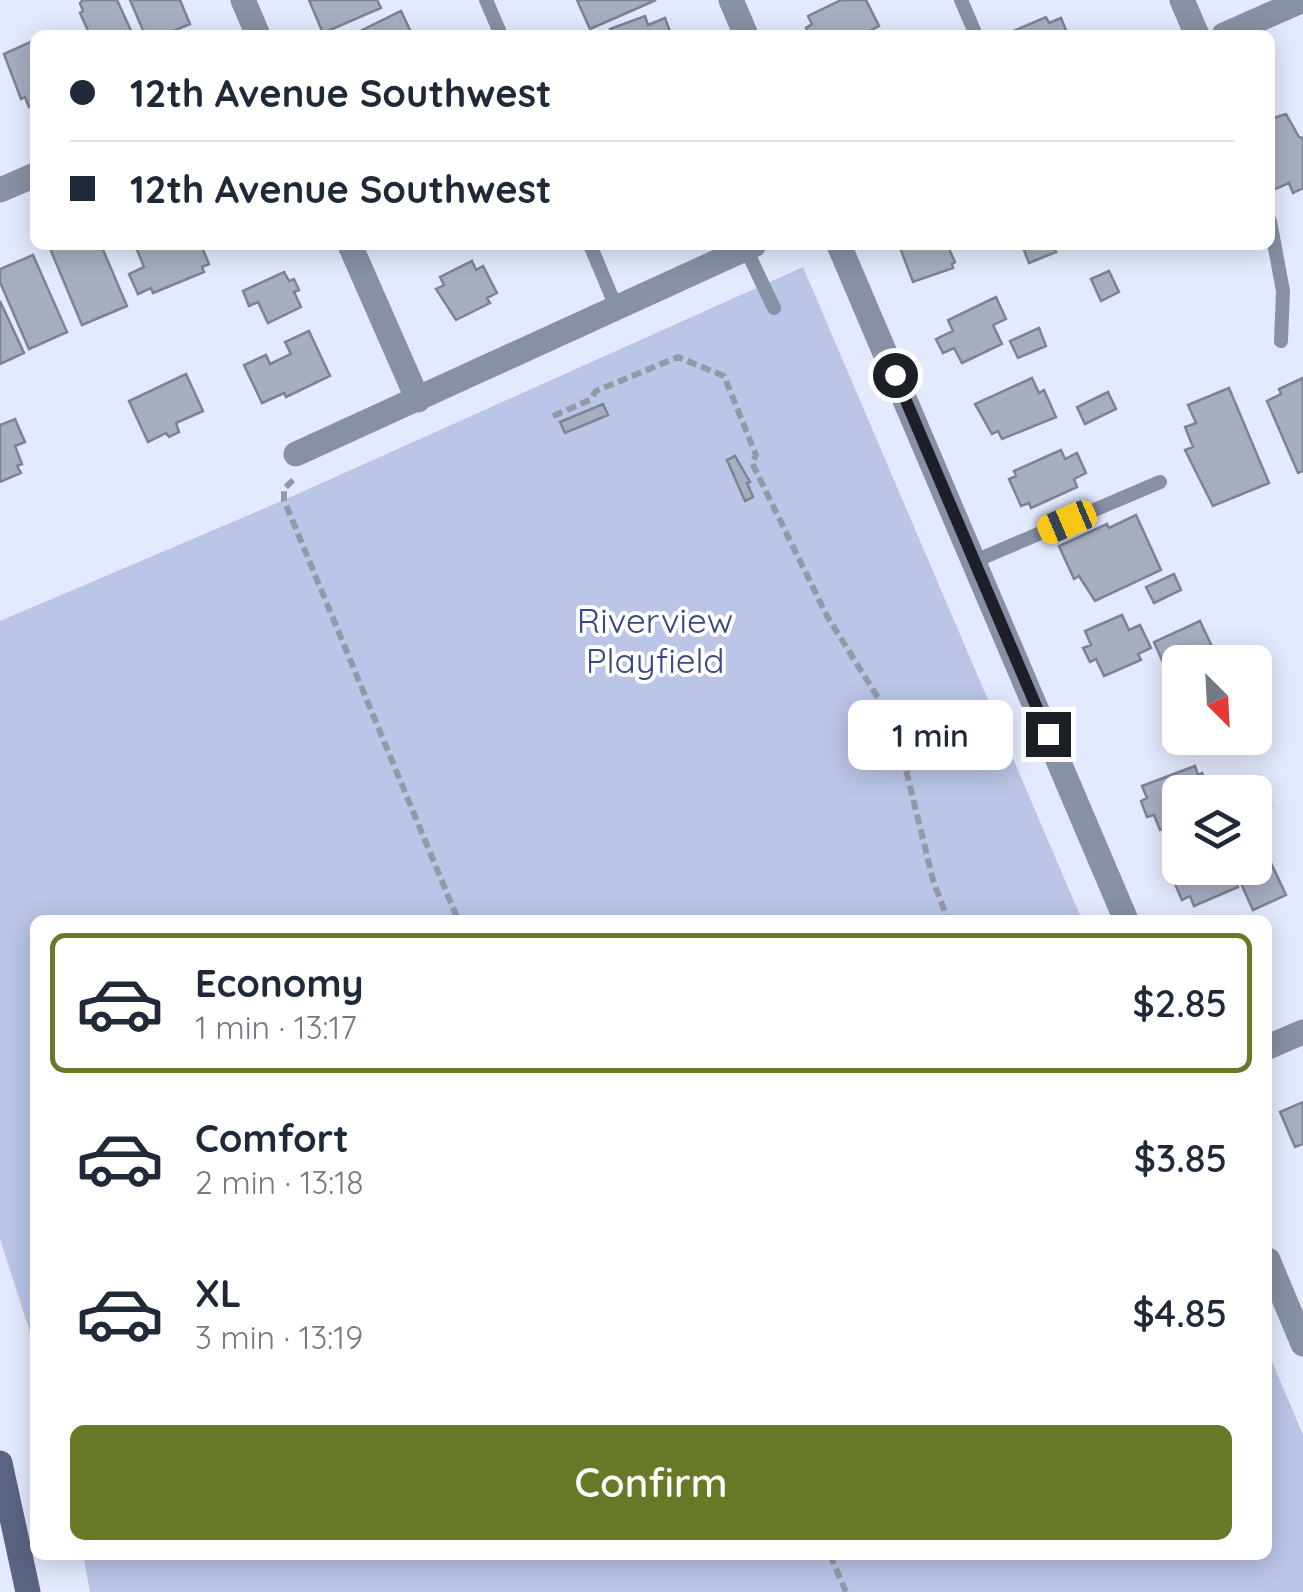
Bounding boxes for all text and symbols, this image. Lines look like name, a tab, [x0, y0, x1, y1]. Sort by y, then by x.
text: 12th Avenue Southwest	[130, 69, 552, 117]
text: 12th Avenue Southwest	[130, 165, 552, 213]
route start	[873, 353, 918, 398]
car	[1034, 496, 1100, 548]
park label: Riverview Playfield	[577, 598, 733, 682]
north arrow	[1162, 645, 1272, 755]
map controls	[1162, 645, 1272, 885]
callout: 1 min	[848, 699, 1013, 769]
route end	[1026, 712, 1071, 757]
text: 1 min	[892, 715, 969, 755]
button: layers	[1162, 775, 1272, 885]
icon: car	[75, 958, 165, 1048]
text: Economy	[195, 959, 364, 1007]
text: $2.85	[1133, 979, 1227, 1027]
text: 1 min · 13:17	[195, 1007, 357, 1047]
icon: car	[75, 1113, 165, 1203]
text: Comfort	[195, 1114, 349, 1162]
text: $3.85	[1134, 1134, 1227, 1182]
text: 2 min · 13:18	[195, 1162, 363, 1202]
icon: car	[75, 1268, 165, 1358]
text: XL	[195, 1269, 241, 1317]
text: $4.85	[1132, 1289, 1227, 1337]
text: 3 min · 13:19	[195, 1317, 363, 1357]
button: Confirm	[70, 1425, 1232, 1540]

